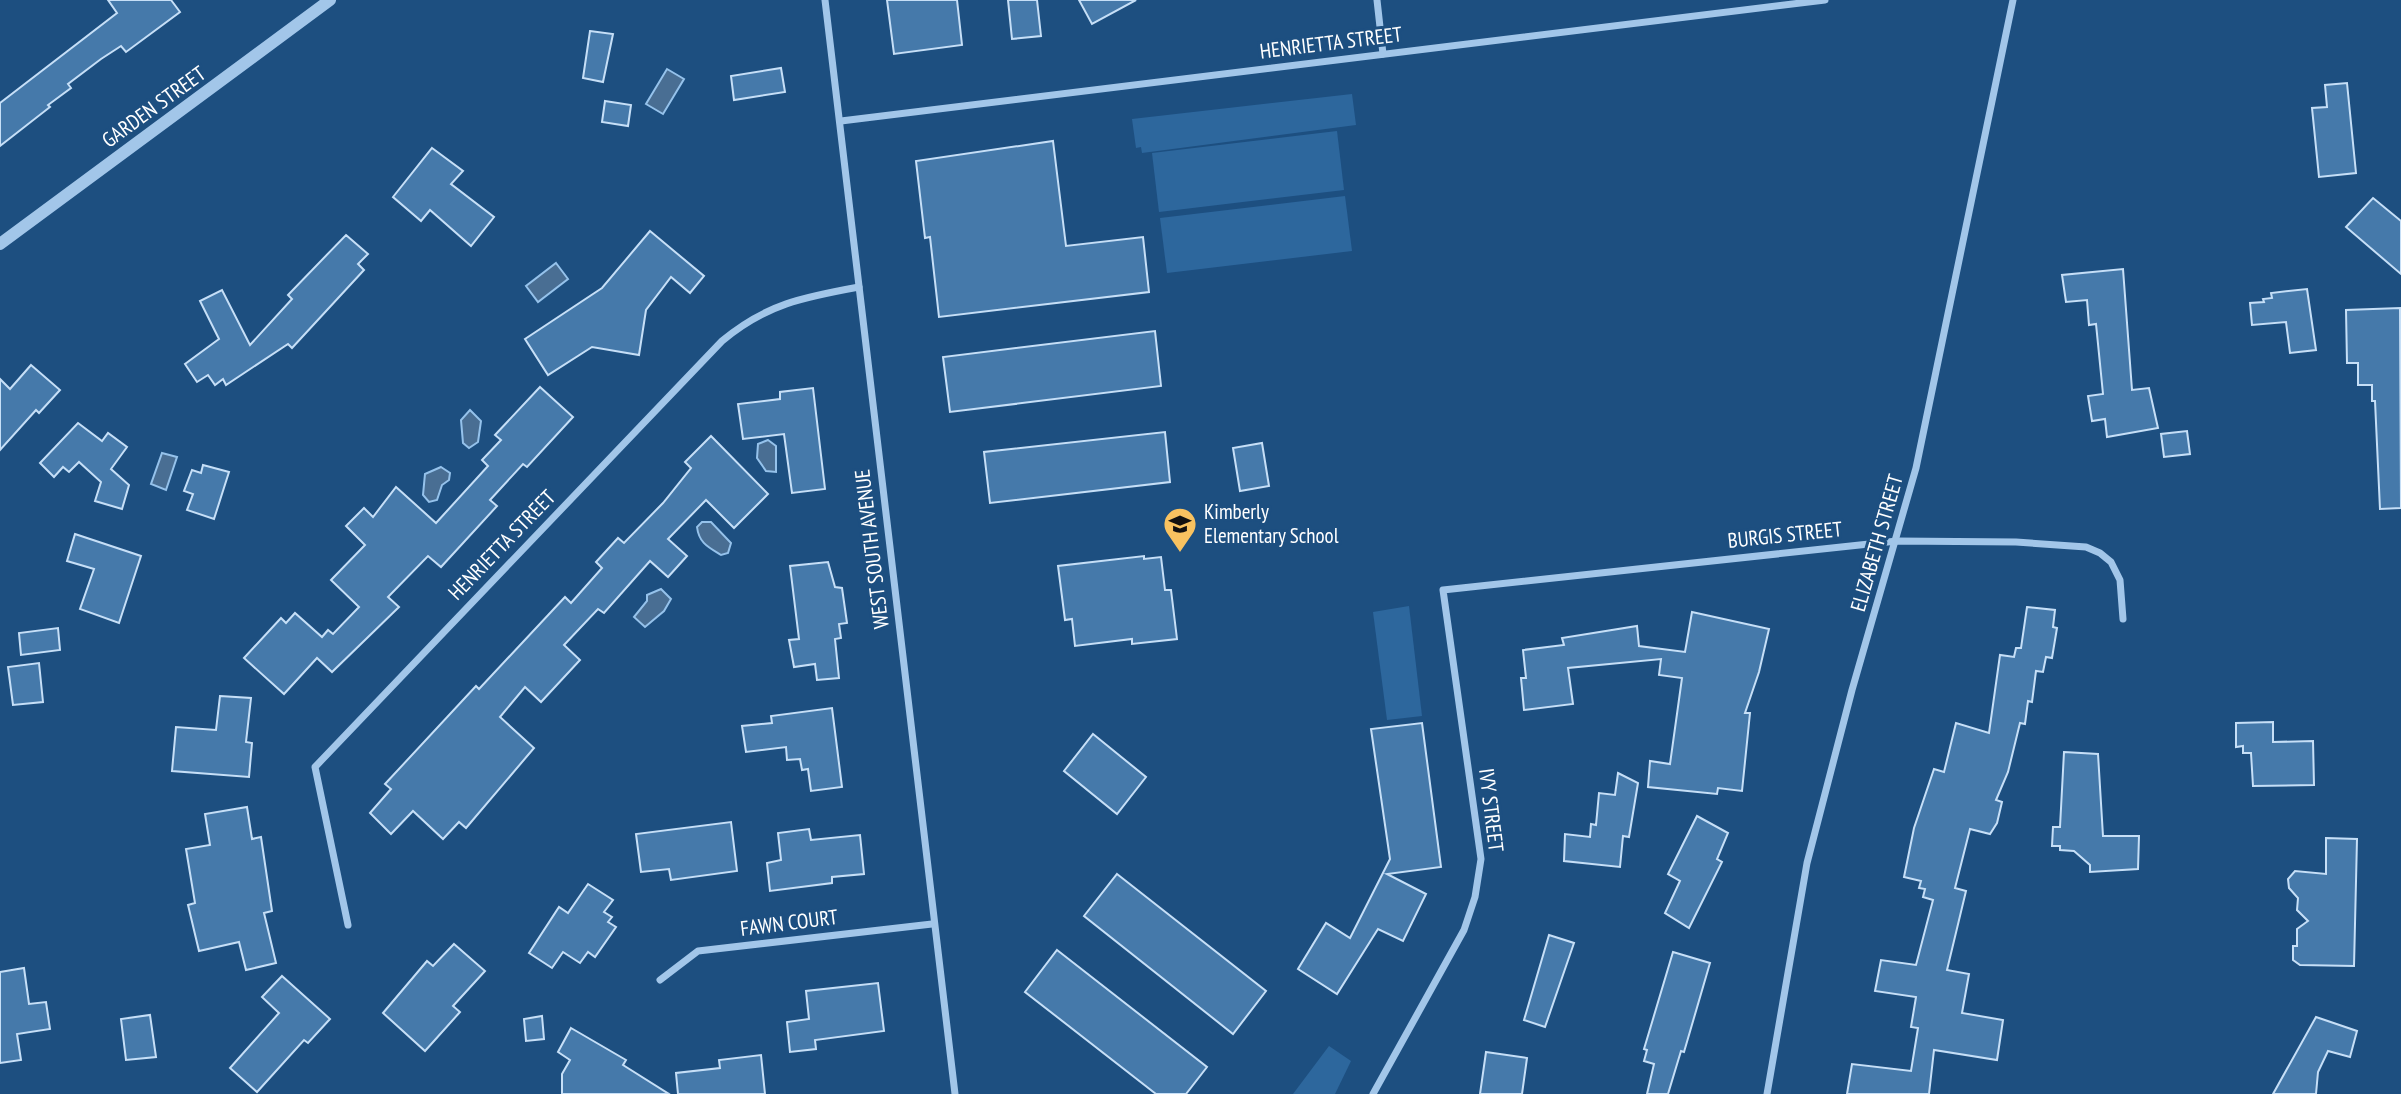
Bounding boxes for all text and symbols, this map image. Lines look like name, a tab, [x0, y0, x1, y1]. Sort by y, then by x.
street label: HENRIETTA STREET	[1258, 20, 1404, 65]
street label: GARDEN STREET	[96, 59, 211, 153]
street label: WEST SOUTH AVENUE	[848, 468, 895, 630]
street label: ELIZABETH STREET	[1844, 471, 1909, 614]
street label: HENRIETTA STREET	[442, 483, 561, 606]
place label: Kimberly Elementary School	[1204, 498, 1339, 549]
school or university icon: Kimberly Elementary School	[1161, 505, 1199, 554]
street label: BURGIS STREET	[1726, 515, 1844, 554]
street label: IVY STREET	[1473, 767, 1510, 854]
street label: FAWN COURT	[739, 903, 840, 942]

